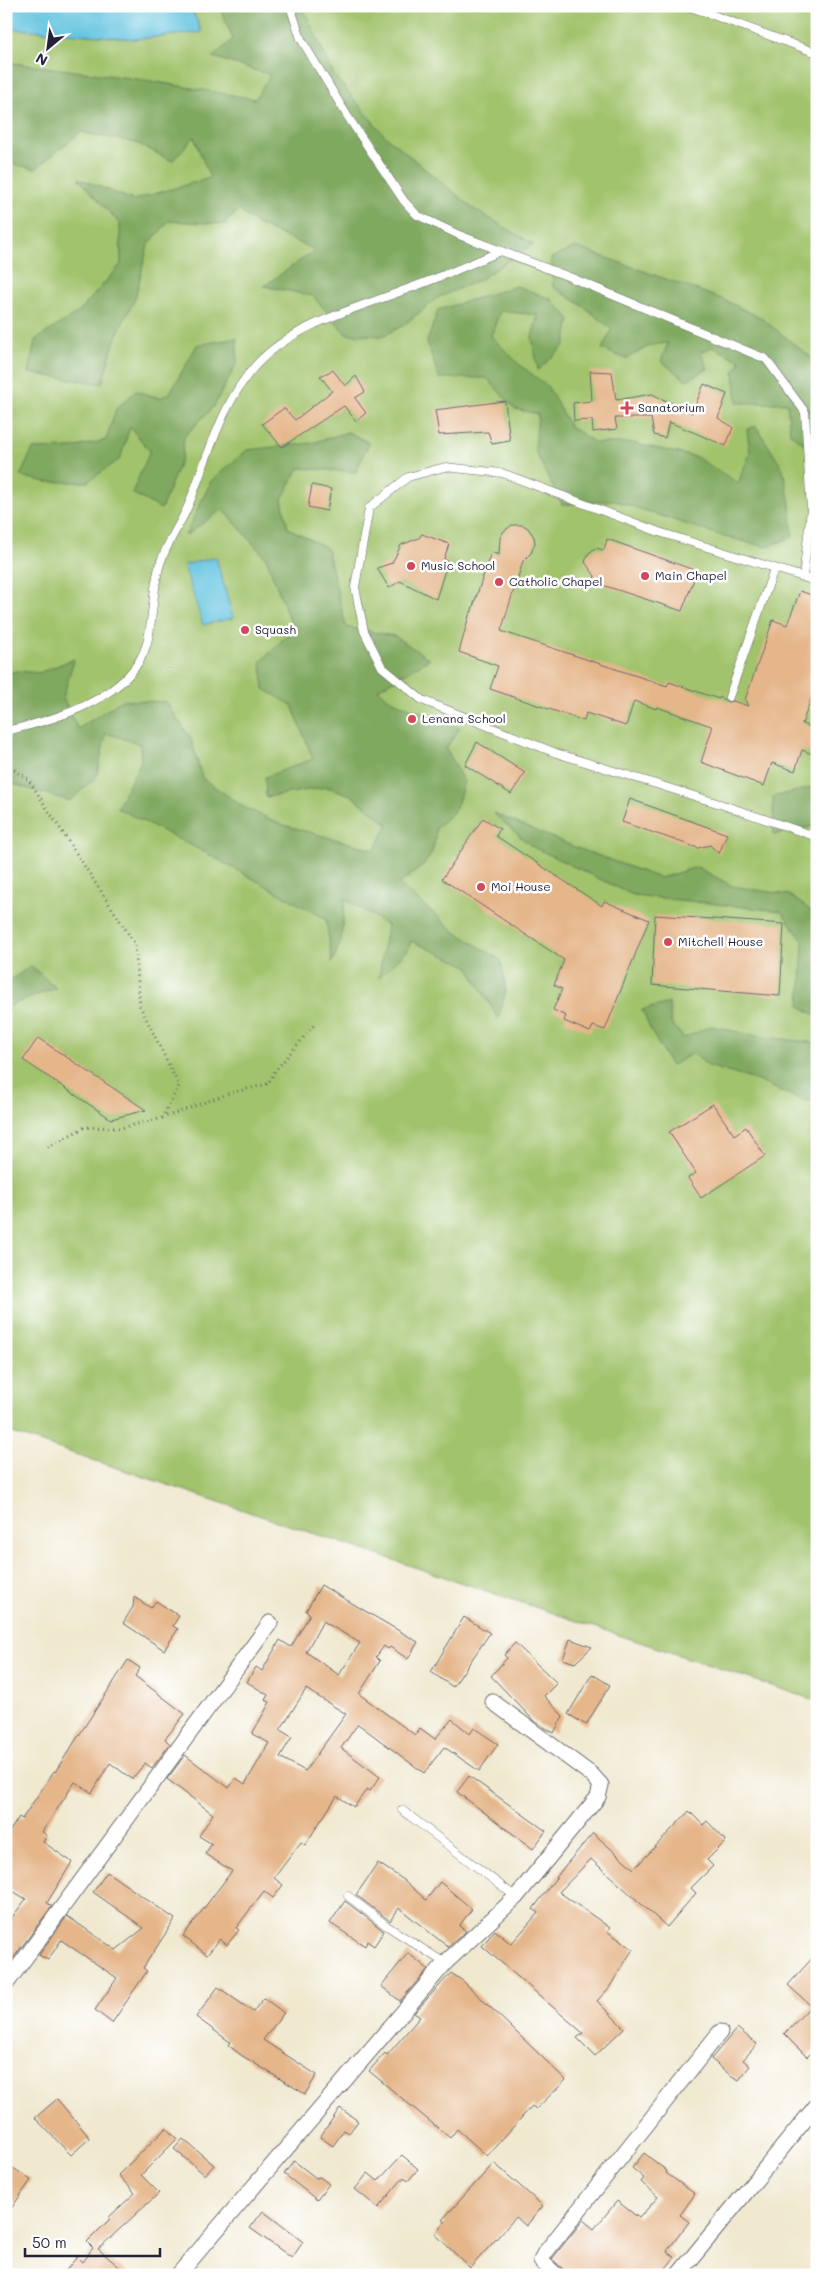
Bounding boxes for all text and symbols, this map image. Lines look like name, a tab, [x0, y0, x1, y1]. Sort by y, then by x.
north arrow	[22, 22, 72, 72]
text: N	[32, 49, 51, 71]
place label: Sanatorium	[638, 399, 705, 415]
marker: Sanatorium	[620, 401, 634, 415]
place label: Music School	[421, 557, 495, 573]
marker: Music School	[405, 560, 417, 572]
place label: Main Chapel	[655, 567, 727, 583]
marker: Main Chapel	[639, 570, 651, 582]
place label: Catholic Chapel	[509, 573, 602, 589]
marker: Catholic Chapel	[493, 576, 505, 588]
place label: Squash	[255, 621, 296, 637]
marker: Squash	[239, 624, 251, 636]
place label: Lenana School	[422, 710, 506, 726]
marker: Lenana School	[406, 713, 418, 725]
place label: Moi House	[491, 878, 551, 894]
marker: Moi House	[475, 881, 487, 893]
place label: Mitchell House	[678, 933, 763, 949]
marker: Mitchell House	[662, 936, 674, 948]
scale bar	[25, 2226, 160, 2258]
text: 50 m	[32, 2232, 67, 2252]

